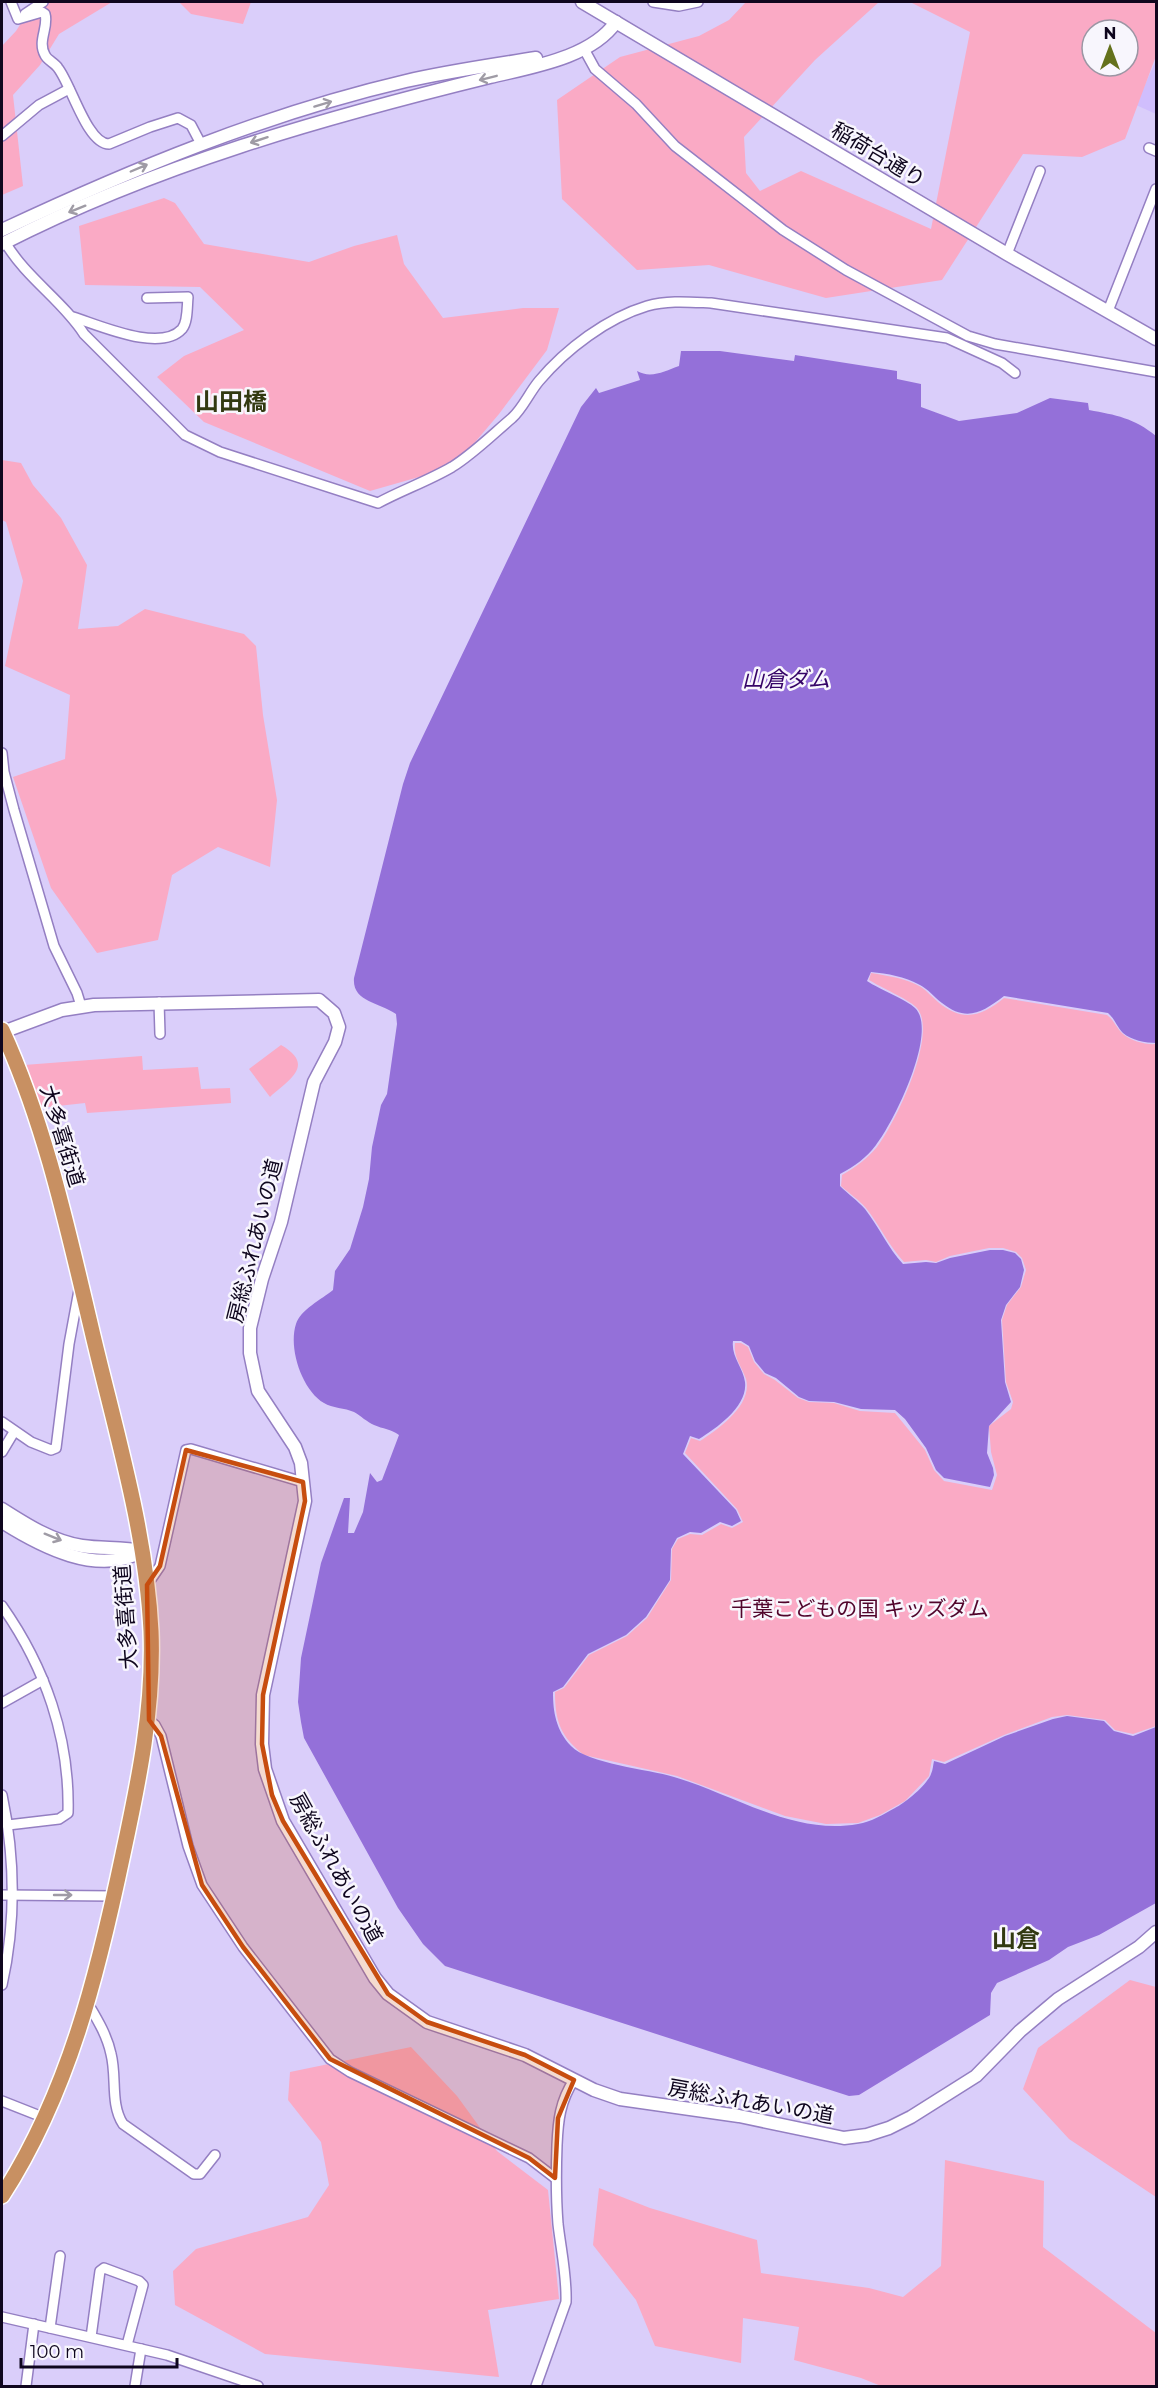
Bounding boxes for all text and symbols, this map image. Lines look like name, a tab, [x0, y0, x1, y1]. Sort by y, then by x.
north arrow	[1080, 18, 1140, 78]
text: N	[1104, 24, 1116, 43]
one-way arrow	[479, 72, 498, 84]
one-way arrow	[313, 98, 332, 109]
street label: 稲荷台通り	[827, 117, 930, 192]
one-way arrow	[250, 135, 269, 146]
one-way arrow	[129, 162, 147, 173]
one-way arrow	[68, 204, 87, 215]
district label: 山田橋	[195, 387, 267, 416]
water label: 山倉ダム	[742, 666, 830, 693]
street label: 大多喜街道	[35, 1082, 90, 1190]
street label: 房総ふれあいの道	[222, 1156, 287, 1325]
one-way arrow	[43, 1532, 62, 1543]
street label: 大多喜街道	[109, 1564, 142, 1670]
park label: 千葉こどもの国 キッズダム	[731, 1596, 989, 1621]
street label: 房総ふれあいの道	[285, 1788, 388, 1947]
one-way arrow	[53, 1889, 73, 1901]
district label: 山倉	[992, 1924, 1040, 1953]
street label: 房総ふれあいの道	[666, 2075, 836, 2128]
scale bar	[21, 2331, 177, 2369]
text: 100 m	[30, 2341, 84, 2363]

